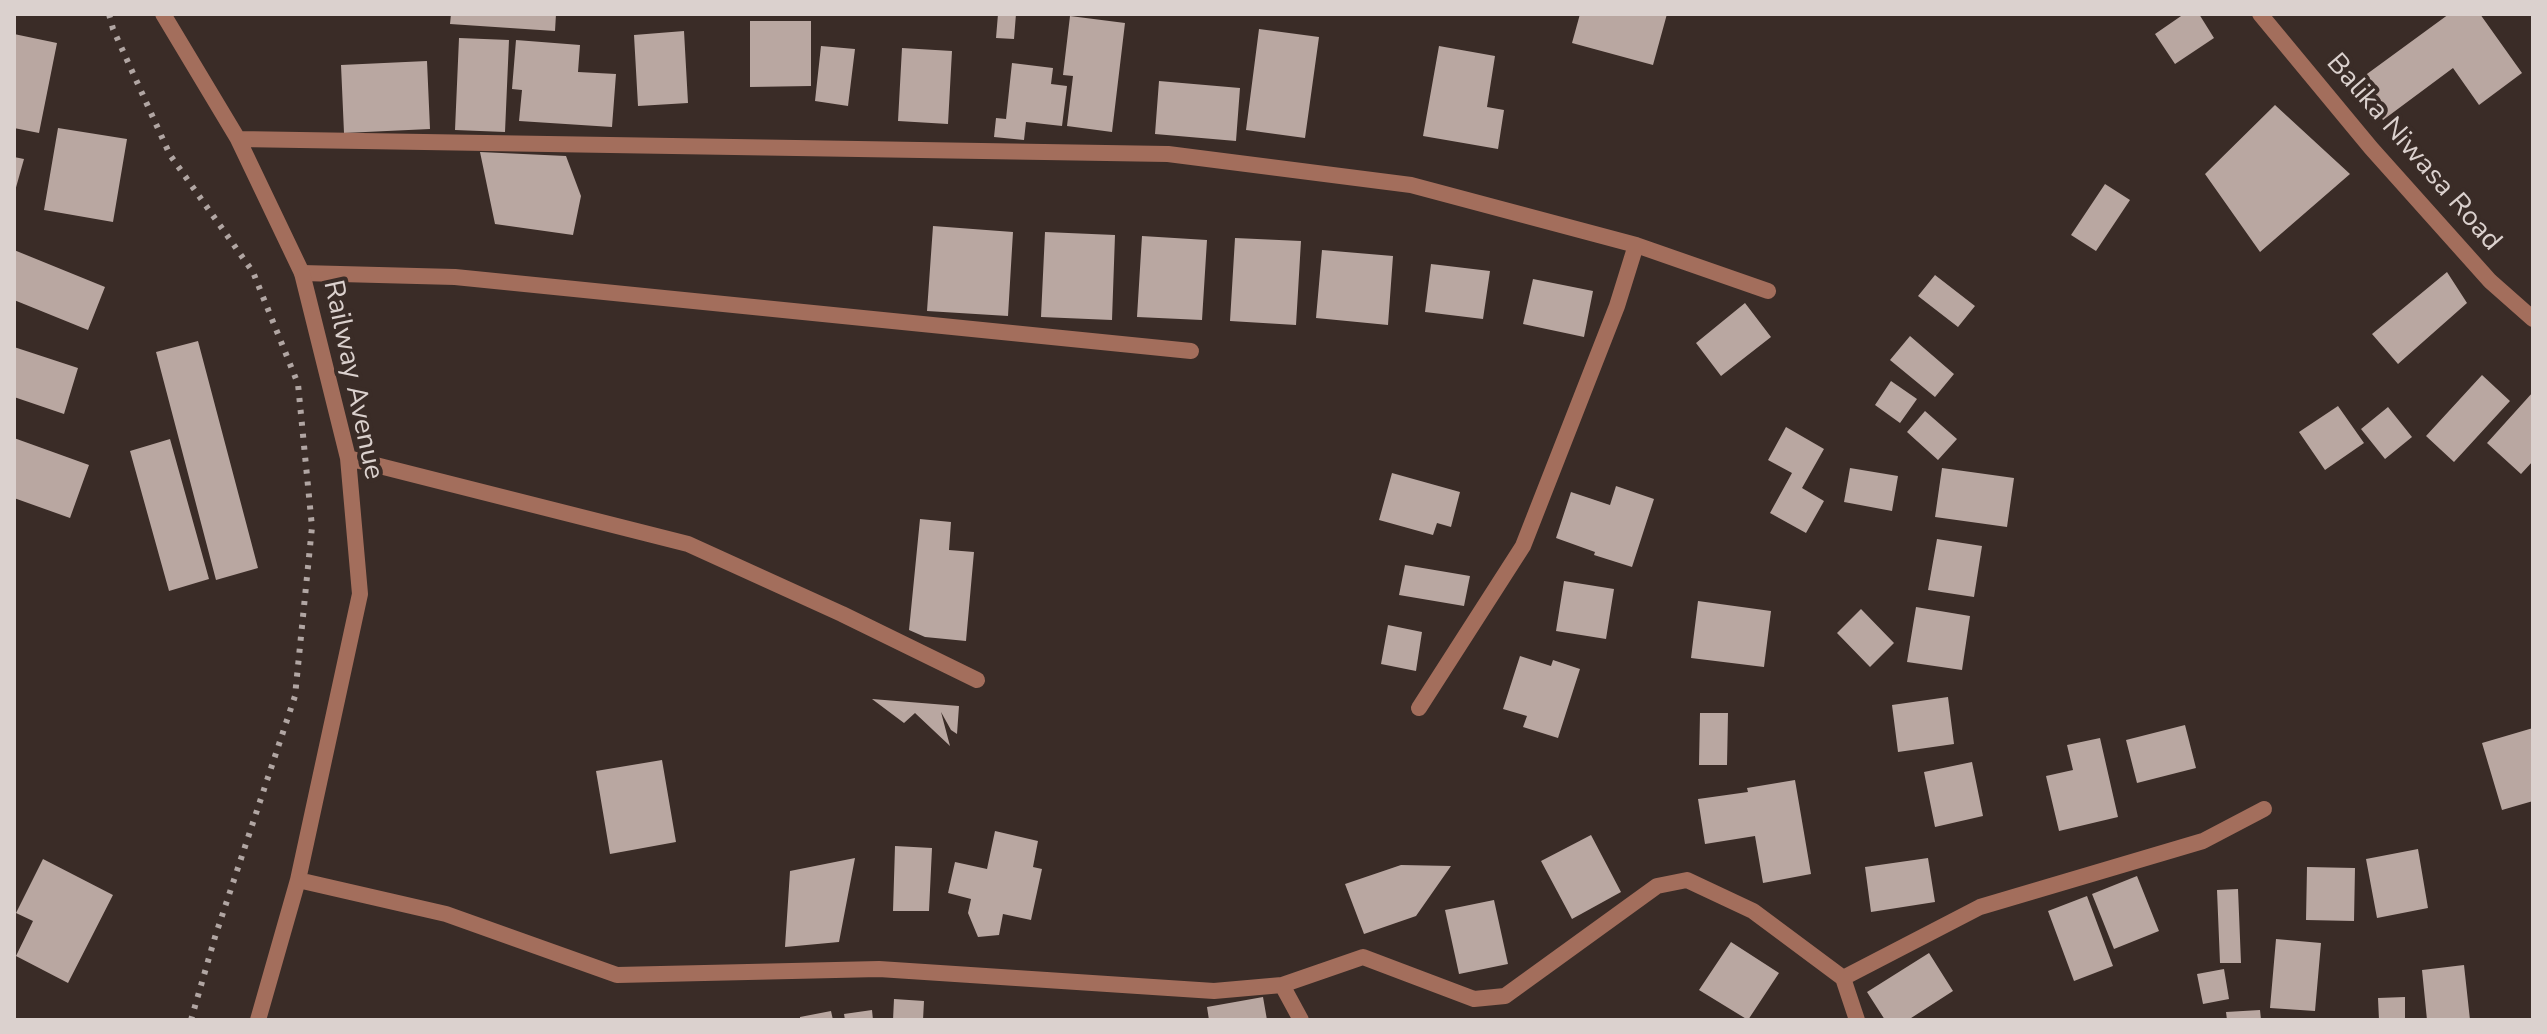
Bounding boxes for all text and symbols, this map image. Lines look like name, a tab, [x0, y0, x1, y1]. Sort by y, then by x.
street label: Balika Niwasa Road	[2318, 47, 2508, 259]
street label: Railway Avenue	[314, 277, 390, 483]

